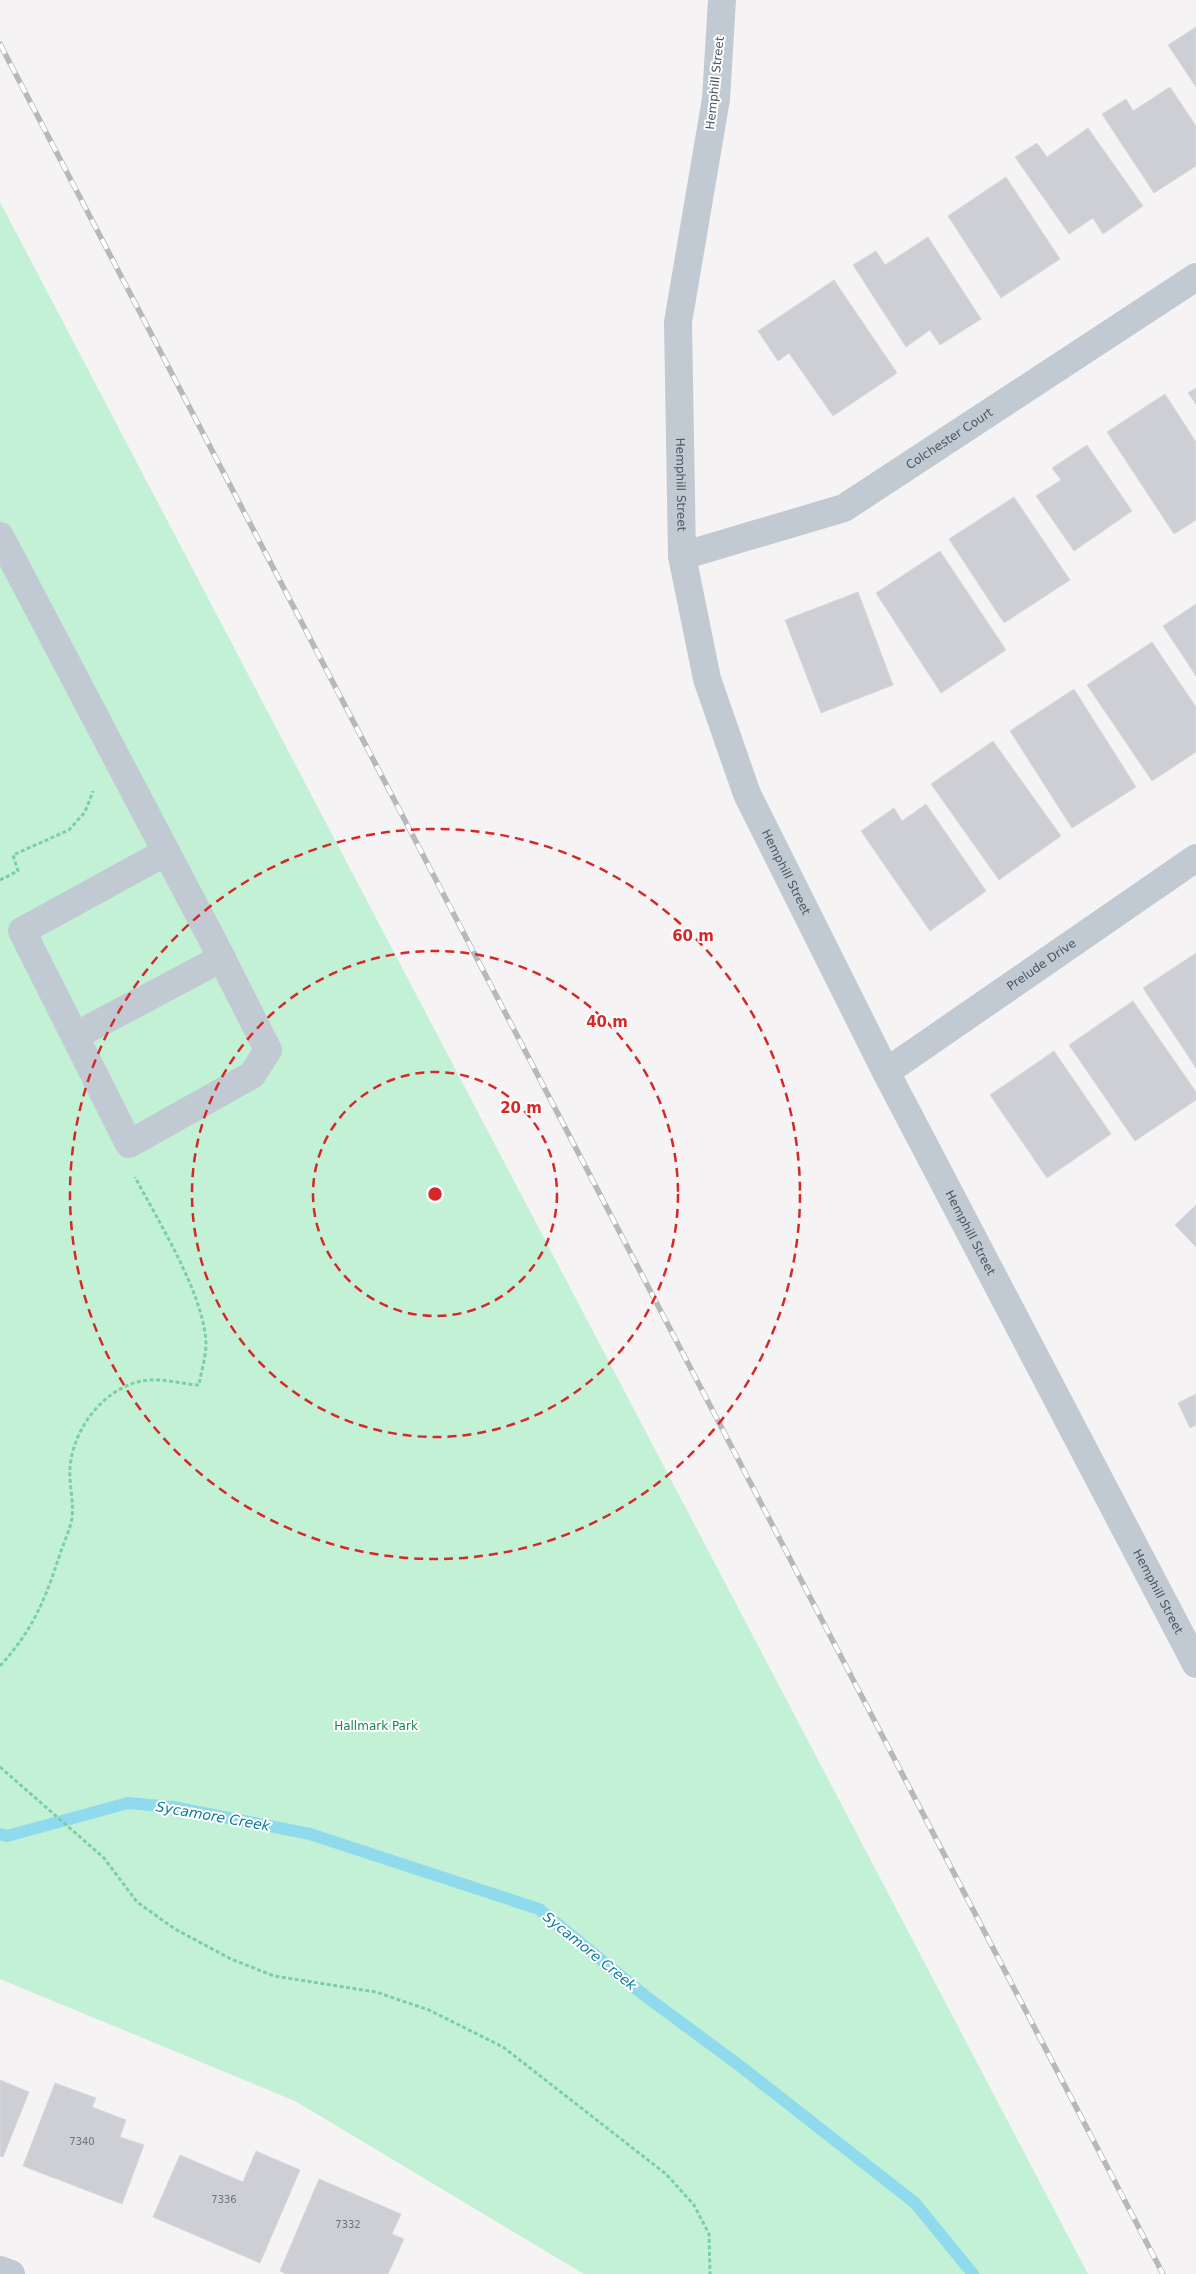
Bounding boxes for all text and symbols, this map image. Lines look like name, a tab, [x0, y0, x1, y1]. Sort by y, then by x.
street label: Hemphill Street	[703, 35, 727, 130]
street label: Colchester Court	[903, 405, 996, 472]
street label: Hemphill Street	[673, 438, 689, 532]
street label: Hemphill Street	[759, 827, 813, 917]
text: 60 m	[672, 927, 714, 945]
street label: Prelude Drive	[1004, 936, 1079, 993]
text: 40 m	[586, 1013, 628, 1031]
text: 20 m	[500, 1099, 542, 1117]
centre of rings	[426, 1185, 444, 1203]
street label: Hemphill Street	[942, 1188, 998, 1278]
street label: Hemphill Street	[1130, 1547, 1186, 1637]
park label: Hallmark Park	[334, 1719, 418, 1733]
water label: Sycamore Creek	[155, 1798, 272, 1834]
water label: Sycamore Creek	[540, 1908, 641, 1994]
house number: 7340	[69, 2136, 95, 2147]
house number: 7336	[211, 2194, 237, 2205]
house number: 7332	[335, 2219, 361, 2230]

